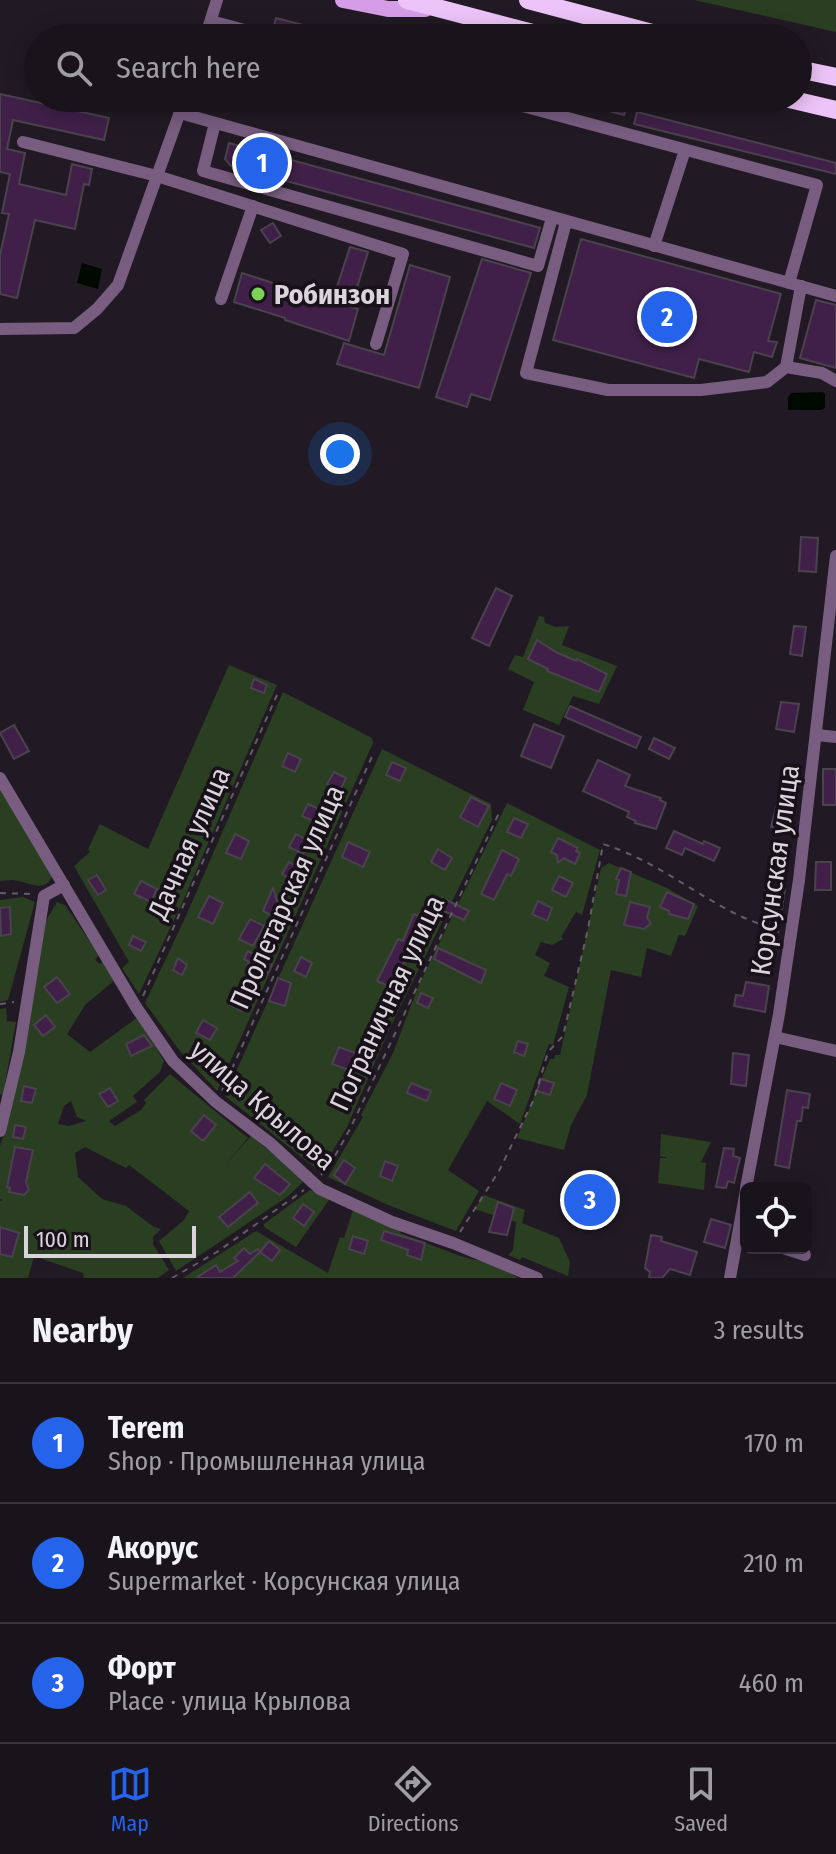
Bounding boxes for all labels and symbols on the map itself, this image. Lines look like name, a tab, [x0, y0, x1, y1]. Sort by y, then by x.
pin: 1	[236, 133, 288, 193]
place label: Робинзон	[274, 278, 390, 311]
marker: Робинзон	[249, 285, 267, 303]
pin: 2	[641, 287, 693, 347]
your location	[320, 434, 360, 474]
street label: Дачная улица	[140, 762, 237, 925]
street label: Корсунская улица	[744, 762, 806, 978]
street label: Пролетарская улица	[223, 780, 351, 1014]
street label: Пограничная улица	[323, 890, 451, 1116]
street label: улица Крылова	[184, 1033, 342, 1177]
pin: 3	[564, 1170, 616, 1230]
scale bar	[24, 1222, 196, 1258]

